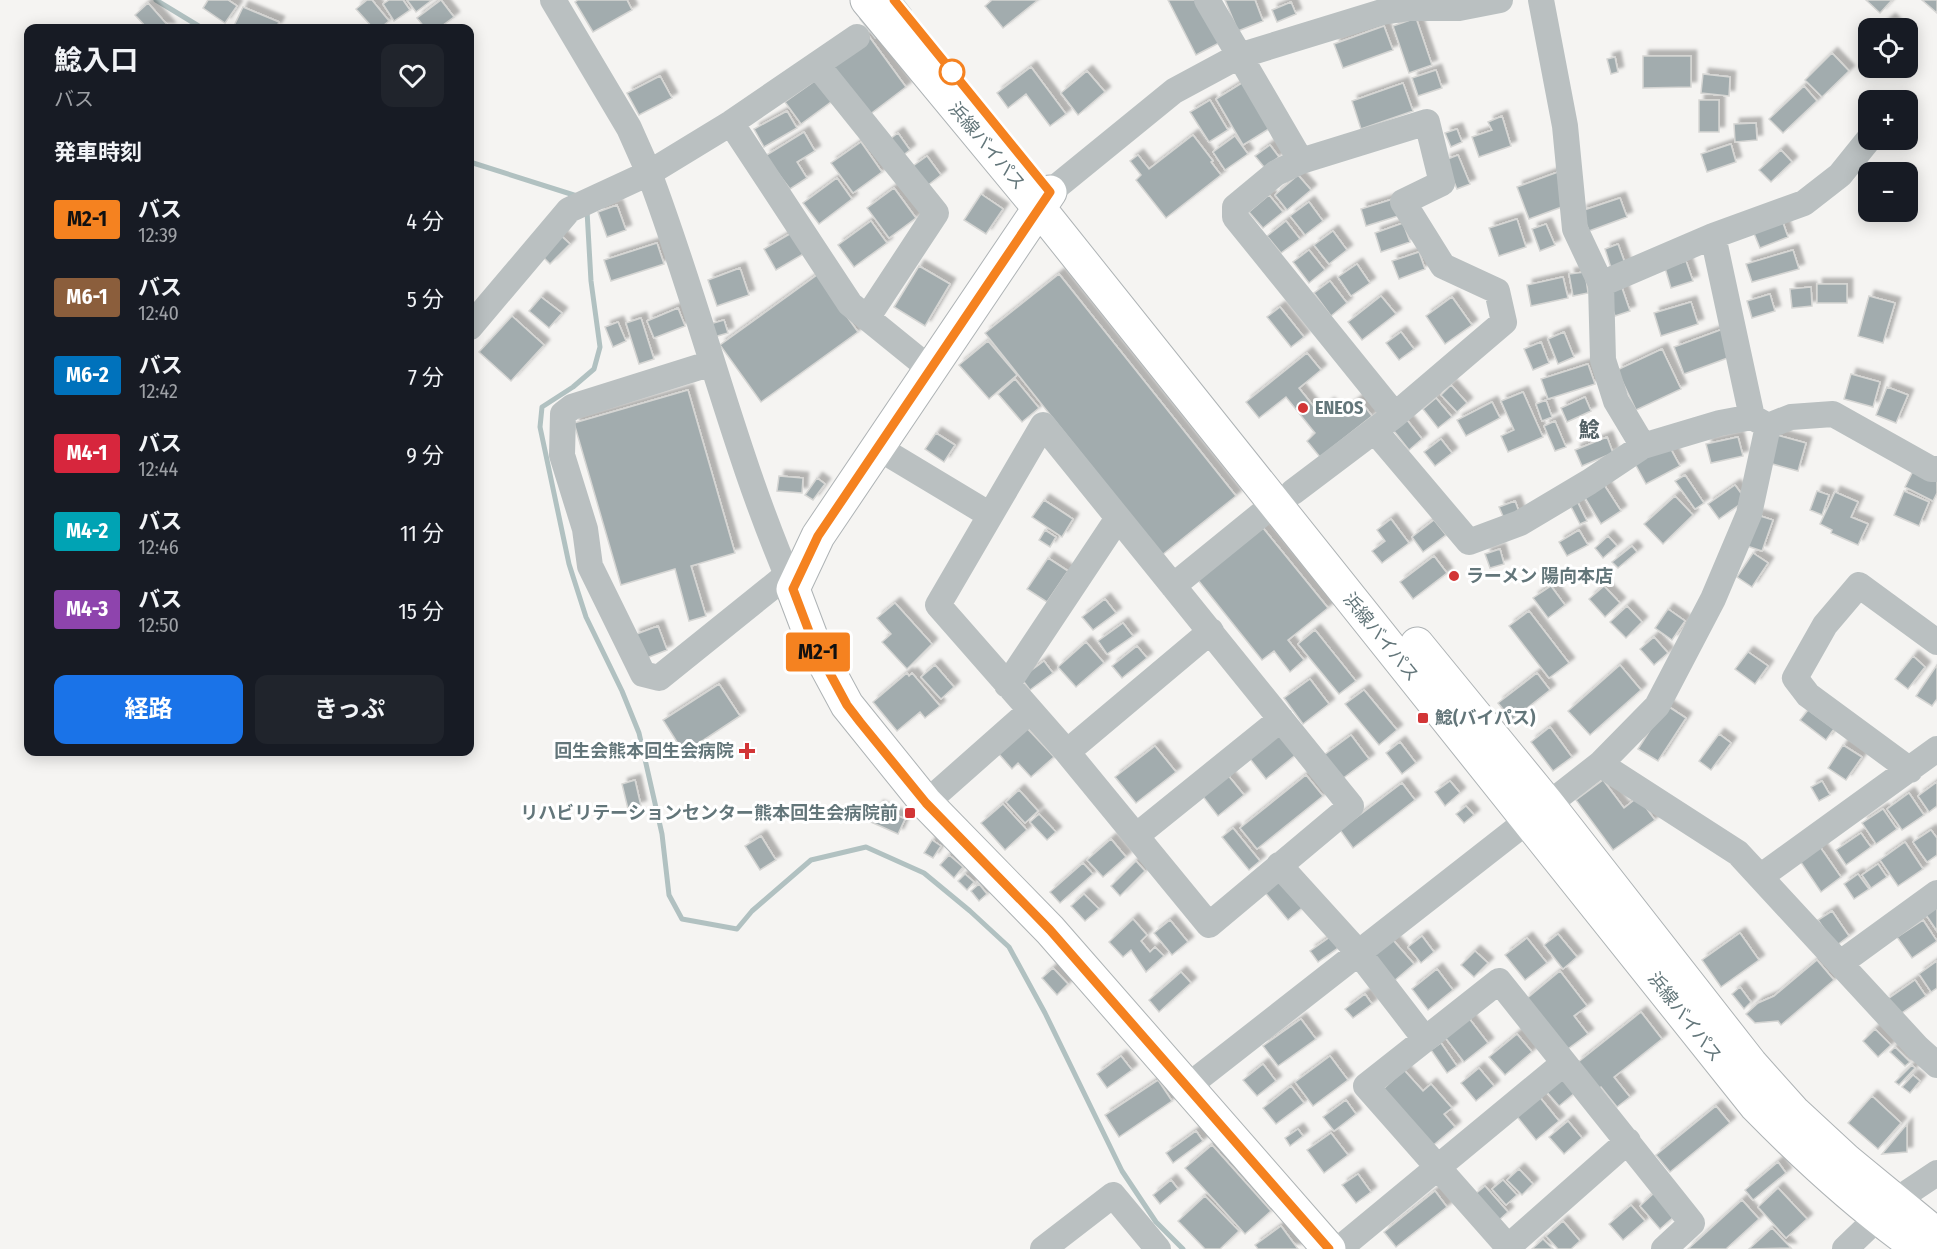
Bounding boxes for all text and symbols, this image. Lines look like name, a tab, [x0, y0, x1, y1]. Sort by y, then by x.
map controls	[1858, 18, 1918, 222]
button: locate	[1858, 18, 1918, 78]
text: 鯰入口	[54, 44, 138, 77]
button: heart	[381, 44, 444, 107]
unlabelled marker	[939, 59, 965, 85]
text: バス	[54, 87, 94, 111]
button: +	[1858, 90, 1918, 150]
street label: 浜線バイパス	[944, 98, 1030, 194]
text: 発車時刻	[54, 139, 142, 166]
button: −	[1858, 162, 1918, 222]
text: バス	[138, 196, 182, 223]
text: M2-1	[67, 206, 107, 232]
text: 4 分	[406, 208, 444, 235]
text: 12:39	[138, 223, 178, 247]
text: バス	[138, 274, 182, 301]
text: M6-1	[66, 284, 108, 310]
text: 5 分	[407, 286, 444, 313]
text: 12:40	[138, 301, 179, 325]
text: バス	[139, 352, 183, 379]
text: M6-2	[66, 362, 109, 388]
text: 7 分	[408, 364, 444, 391]
text: 12:42	[139, 379, 178, 403]
place label: ENEOS	[1315, 397, 1363, 419]
marker: ENEOS	[1296, 401, 1310, 415]
district label: 鯰	[1579, 417, 1600, 443]
text: バス	[138, 430, 182, 457]
text: M4-1	[67, 440, 108, 466]
text: 9 分	[406, 442, 444, 469]
text: 12:44	[138, 457, 178, 481]
text: バス	[138, 508, 182, 535]
text: M4-2	[66, 518, 108, 544]
text: 11 分	[400, 520, 444, 547]
text: 12:46	[138, 535, 179, 559]
place label: ラーメン 陽向本店	[1466, 565, 1613, 587]
marker: ラーメン 陽向本店	[1447, 569, 1461, 583]
text: バス	[138, 586, 182, 613]
street label: 浜線バイパス	[1339, 588, 1423, 686]
text: M4-3	[66, 596, 108, 622]
text: 15 分	[398, 598, 444, 625]
text: 12:50	[138, 613, 179, 637]
line badge: M2-1	[776, 632, 860, 672]
text: M2-1	[798, 639, 838, 665]
button: 経路	[54, 675, 243, 744]
button: きっぷ	[255, 675, 444, 744]
place label: 鯰(バイパス)	[1435, 707, 1536, 729]
marker: 鯰(バイパス)	[1416, 711, 1430, 725]
place label: 回生会熊本回生会病院	[554, 740, 734, 762]
marker: 回生会熊本回生会病院	[738, 742, 756, 760]
place label: リハビリテーションセンター熊本回生会病院前	[520, 802, 898, 824]
marker: リハビリテーションセンター熊本回生会病院前	[903, 806, 917, 820]
street label: 浜線バイパス	[1643, 968, 1727, 1066]

